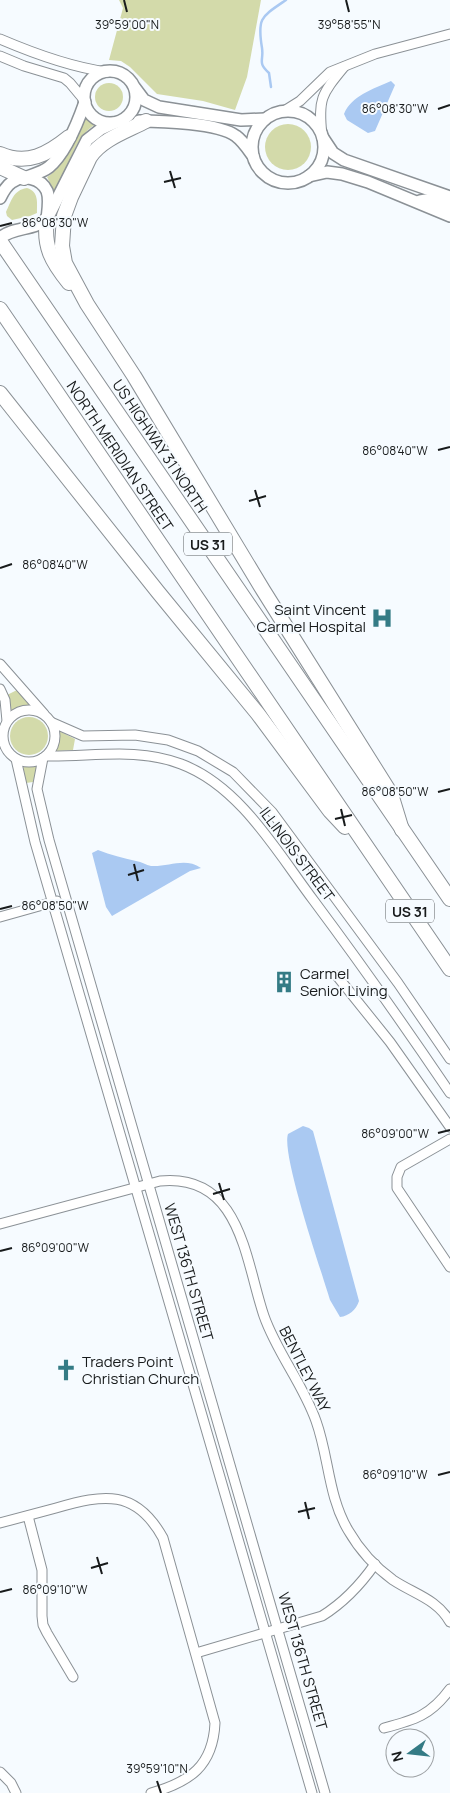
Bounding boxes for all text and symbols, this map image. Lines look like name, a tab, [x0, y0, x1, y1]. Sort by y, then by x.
text: 39°59'00"N	[95, 16, 159, 33]
text: 39°58'55"N	[318, 16, 380, 33]
text: 86°08'30"W	[362, 100, 429, 117]
text: 86°08'30"W	[22, 214, 89, 231]
street label: US HIGHWAY 31 NORTH	[108, 375, 212, 517]
street label: NORTH MERIDIAN STREET	[62, 377, 178, 535]
text: 86°08'40"W	[362, 442, 429, 459]
road number: US 31	[184, 532, 232, 556]
text: 86°08'40"W	[22, 556, 89, 573]
place label: Saint Vincent Carmel Hospital	[256, 599, 366, 637]
hospital icon: Saint Vincent Carmel Hospital	[369, 605, 395, 631]
text: 86°08'50"W	[362, 783, 429, 800]
street label: ILLINOIS STREET	[255, 803, 339, 905]
text: 86°08'50"W	[22, 897, 89, 914]
road number: US 31	[386, 899, 434, 922]
place label: Carmel Senior Living	[300, 963, 388, 1001]
building icon: Carmel Senior Living	[271, 969, 297, 995]
text: 86°09'00"W	[361, 1125, 430, 1142]
street label: WEST 136TH STREET	[159, 1201, 219, 1343]
text: 86°09'00"W	[21, 1239, 90, 1256]
street label: BENTLEY WAY	[274, 1322, 336, 1416]
place label: Traders Point Christian Church	[82, 1351, 199, 1389]
church icon: Traders Point Christian Church	[53, 1357, 79, 1383]
text: 86°09'10"W	[362, 1466, 428, 1483]
text: 86°09'10"W	[22, 1581, 88, 1598]
street label: WEST 136TH STREET	[273, 1590, 333, 1732]
north arrow	[385, 1728, 435, 1778]
text: N	[386, 1749, 407, 1764]
text: 39°59'10"N	[126, 1760, 188, 1777]

